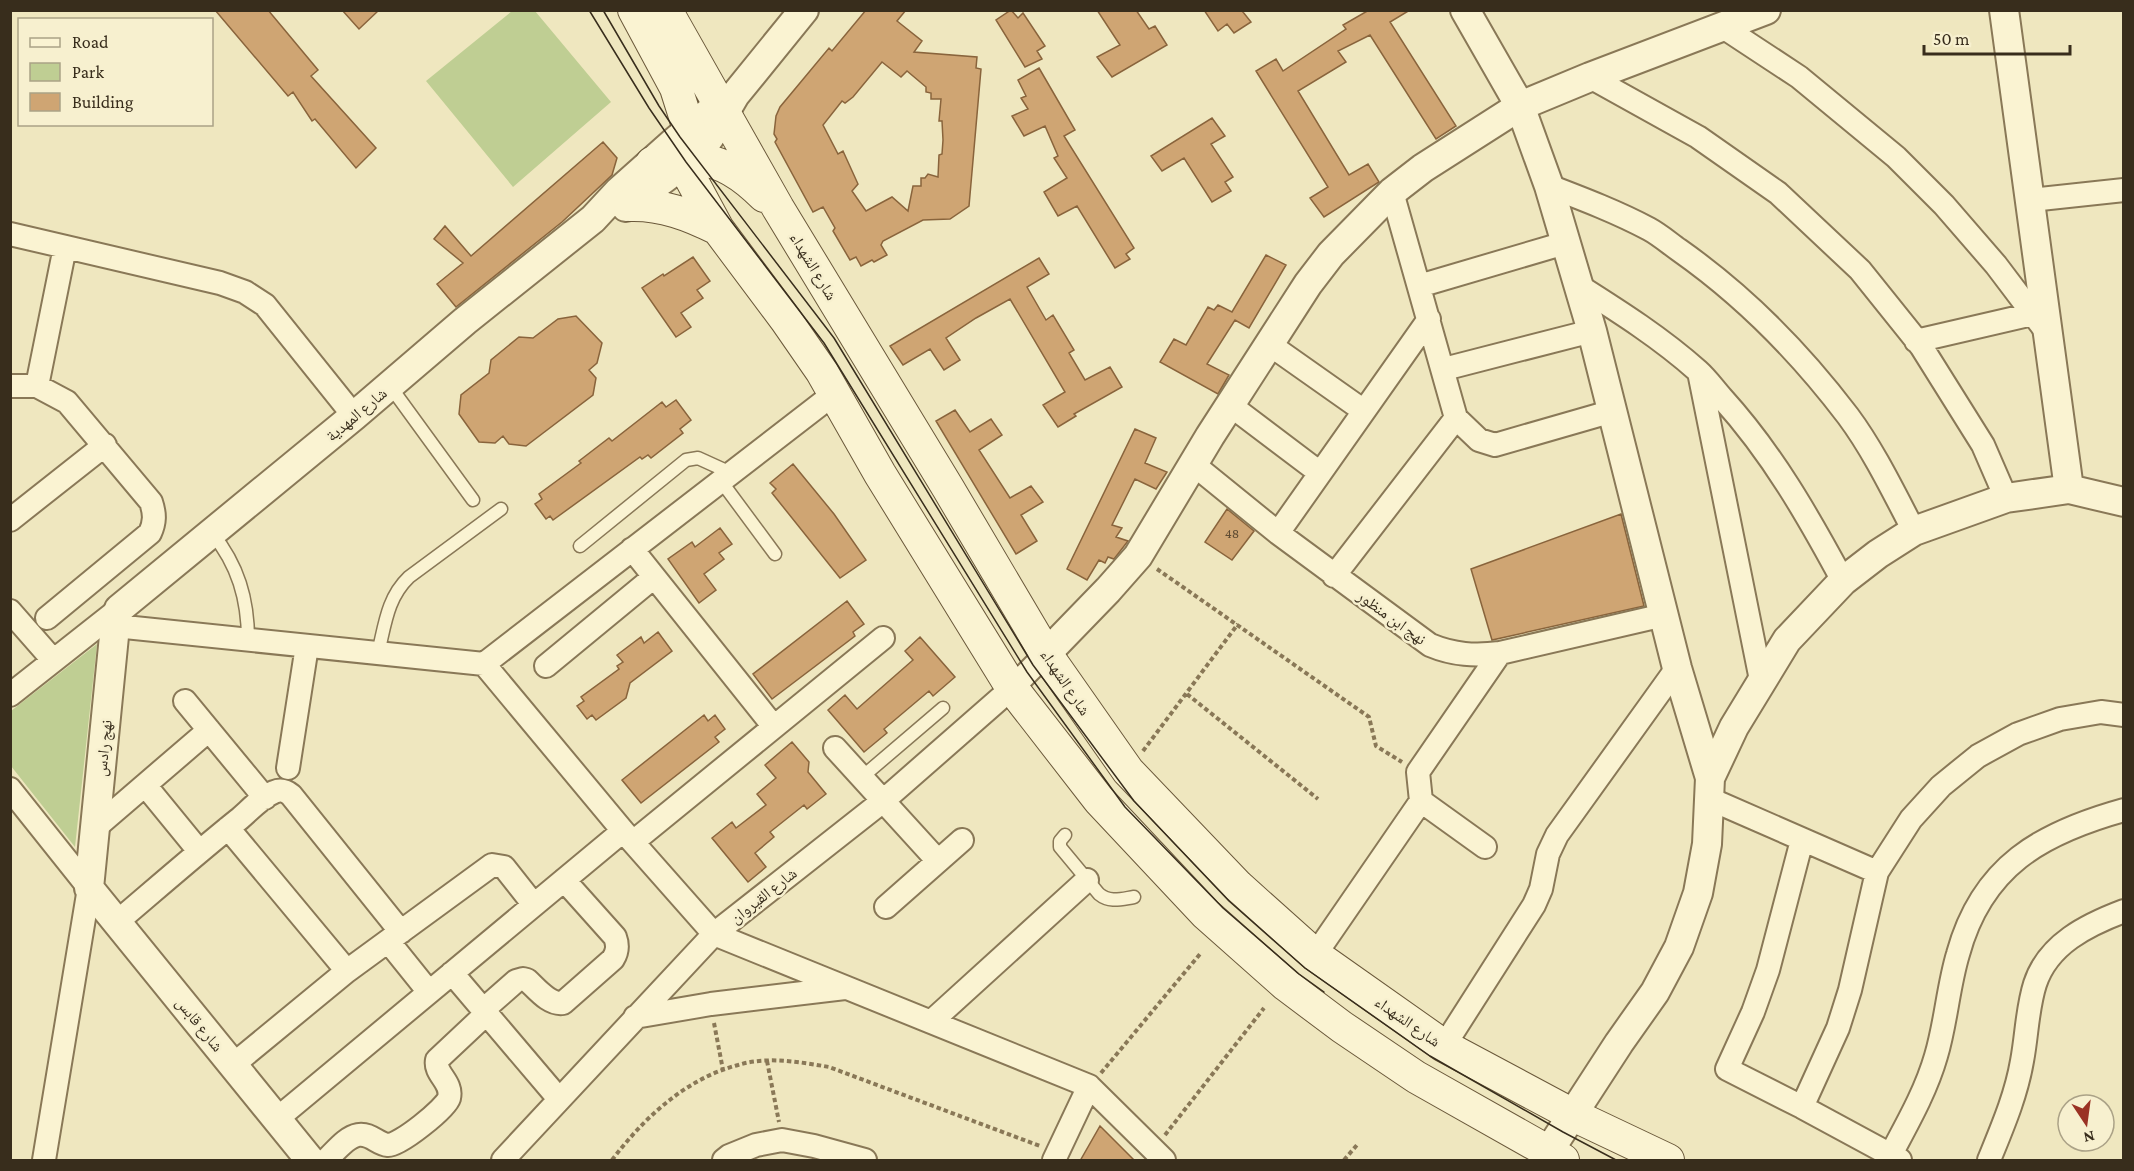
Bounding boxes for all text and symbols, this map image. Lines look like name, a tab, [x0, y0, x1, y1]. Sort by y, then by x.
legend	[18, 18, 213, 126]
scale bar	[1924, 18, 2070, 56]
text: 50 m	[1933, 29, 1970, 49]
text: Road	[72, 32, 109, 52]
text: Park	[72, 62, 104, 82]
text: Building	[72, 92, 134, 112]
street label: شارع الشهداء	[785, 229, 840, 304]
street label: شارع المهدية	[323, 384, 391, 446]
house number: 48	[1225, 525, 1239, 541]
street label: نهج ابن منظور	[1352, 586, 1429, 650]
street label: شارع الشهداء	[1036, 646, 1094, 720]
street label: نهج رادس	[92, 719, 117, 777]
street label: شارع القيروان	[727, 864, 801, 928]
street label: شارع الشهداء	[1371, 993, 1444, 1052]
street label: شارع قابس	[171, 994, 227, 1056]
north arrow	[2056, 1093, 2116, 1153]
text: N	[2082, 1128, 2096, 1147]

